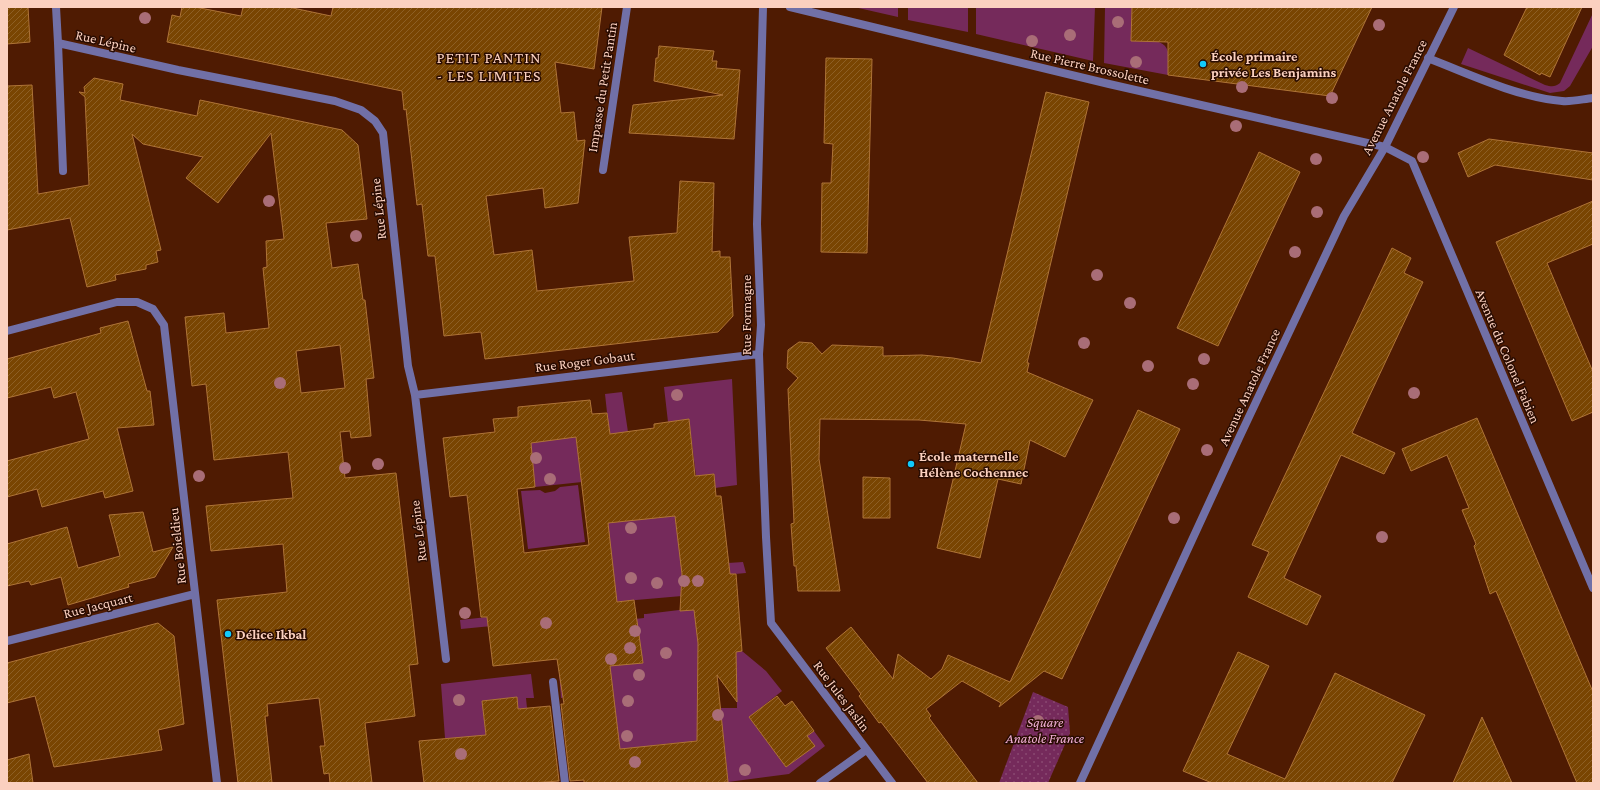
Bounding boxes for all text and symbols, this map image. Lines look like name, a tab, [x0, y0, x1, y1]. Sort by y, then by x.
street label: Impasse du Petit Pantin	[584, 20, 620, 153]
street label: Rue Lépine	[74, 26, 138, 56]
street label: Avenue Anatole France	[1358, 37, 1430, 157]
street label: Rue Pierre Brossolette	[1029, 45, 1151, 87]
place label: École primaire privée Les Benjamins	[1211, 48, 1337, 81]
district label: PETIT PANTIN - LES LIMITES	[436, 49, 542, 84]
marker: École primaire privée Les Benjamins	[1198, 59, 1208, 69]
street label: Rue Lépine	[367, 178, 389, 240]
street label: Rue Formagne	[738, 275, 754, 355]
street label: Avenue du Colonel Fabien	[1472, 286, 1544, 426]
street label: Avenue Anatole France	[1215, 326, 1283, 448]
street label: Rue Roger Gobaut	[534, 347, 636, 375]
place label: École maternelle Hélène Cochennec	[919, 448, 1029, 480]
marker: École maternelle Hélène Cochennec	[906, 459, 916, 469]
street label: Rue Lépine	[406, 499, 430, 563]
street label: Rue Boieldieu	[165, 507, 189, 585]
street label: Rue Jacquart	[62, 589, 135, 621]
place label: Délice Ikbal	[236, 626, 306, 642]
marker: Délice Ikbal	[223, 629, 233, 639]
street label: Rue Jules Jaslin	[810, 657, 874, 735]
park label: Square Anatole France	[1005, 714, 1085, 746]

